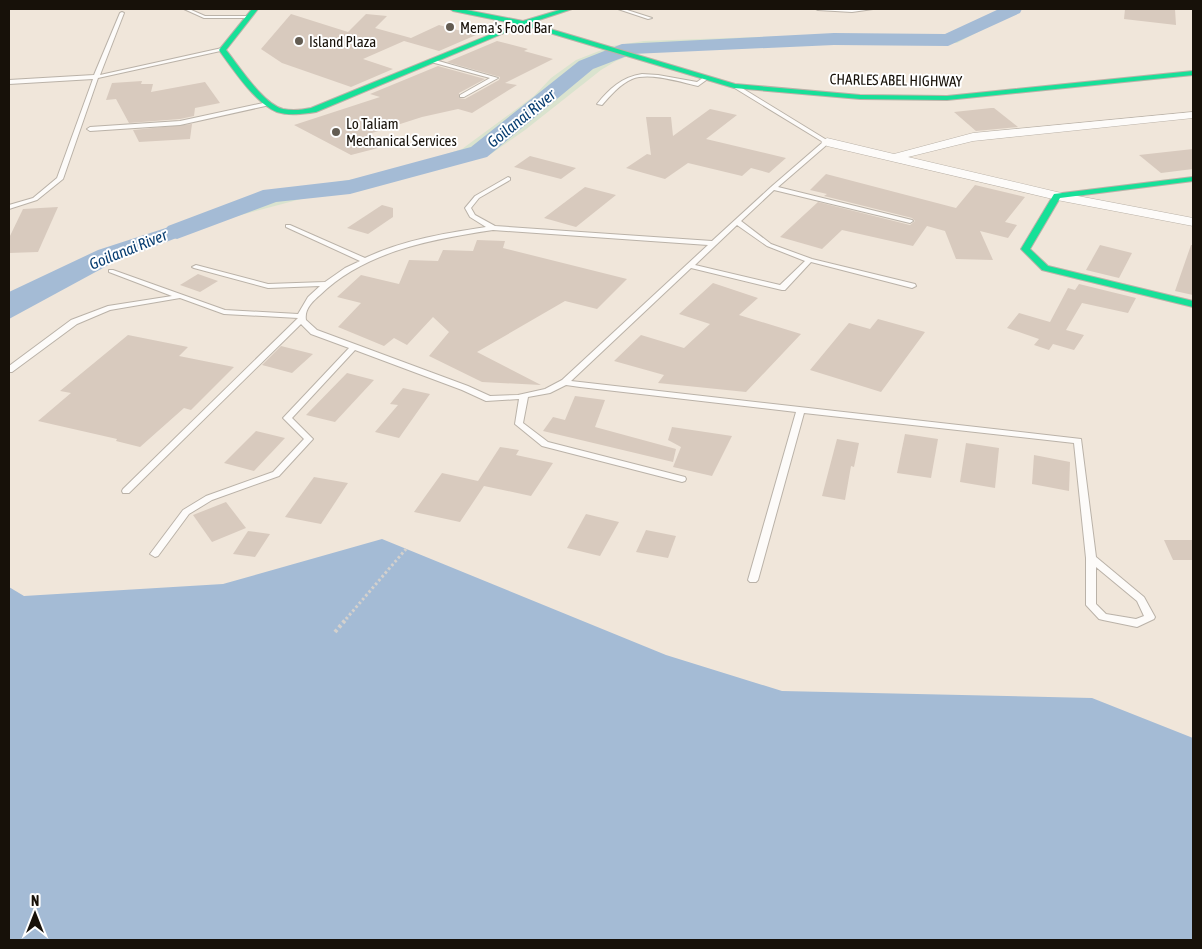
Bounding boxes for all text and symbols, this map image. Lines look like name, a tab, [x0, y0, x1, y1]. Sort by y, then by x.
place label: Mema's Food Bar	[460, 19, 553, 36]
marker: Mema's Food Bar	[444, 21, 456, 33]
place label: Island Plaza	[309, 33, 376, 50]
marker: Island Plaza	[293, 35, 305, 47]
street label: CHARLES ABEL HIGHWAY	[830, 70, 963, 90]
water label: Goilanai River	[483, 84, 560, 151]
place label: Lo Taliam Mechanical Services	[346, 115, 457, 149]
marker: Lo Taliam Mechanical Services	[330, 126, 342, 138]
water label: Goilanai River	[86, 225, 171, 273]
north arrow	[10, 889, 60, 939]
text: N	[31, 893, 39, 909]

